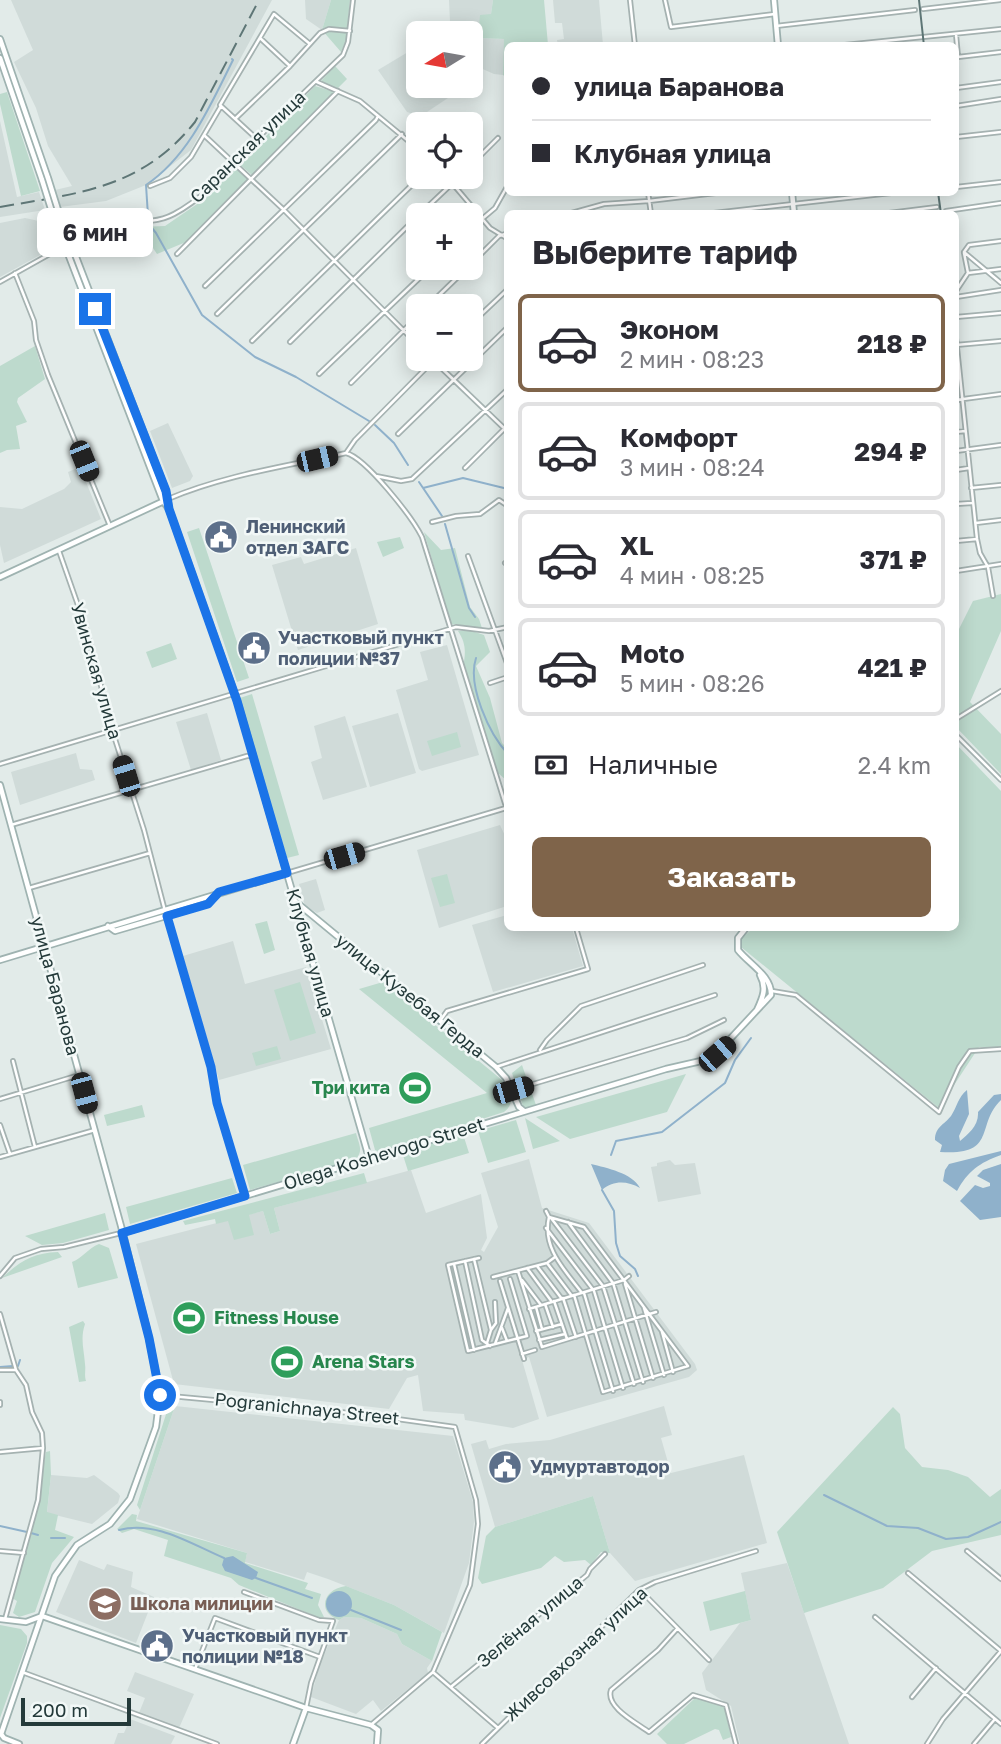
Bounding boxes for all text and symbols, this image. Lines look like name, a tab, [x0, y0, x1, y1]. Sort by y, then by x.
north arrow	[406, 21, 483, 98]
map controls	[406, 21, 483, 371]
text: улица Баранова	[574, 71, 784, 102]
street label: Саранская улица	[185, 85, 310, 207]
button: locate	[406, 112, 483, 189]
text: Клубная улица	[574, 138, 771, 169]
button: +	[406, 203, 483, 280]
callout: 6 мин	[37, 208, 153, 256]
text: 6 мин	[63, 218, 127, 246]
text: Выберите тариф	[532, 233, 798, 271]
route end	[79, 293, 111, 325]
button: −	[406, 294, 483, 371]
icon: car	[536, 312, 599, 375]
text: Эконом	[620, 314, 719, 345]
text: 218 ₽	[857, 328, 927, 359]
text: 2 мин · 08:23	[620, 345, 764, 373]
icon: car	[536, 420, 599, 483]
text: Комфорт	[620, 422, 738, 453]
text: 294 ₽	[854, 436, 927, 467]
car	[67, 438, 102, 484]
car	[295, 444, 340, 474]
text: 3 мин · 08:24	[620, 453, 765, 481]
place label: Ленинский отдел ЗАГС	[246, 515, 350, 558]
public building icon: Ленинский отдел ЗАГС	[202, 518, 240, 556]
icon: car	[536, 528, 599, 591]
text: XL	[620, 530, 654, 561]
text: 371 ₽	[860, 544, 927, 575]
text: 4 мин · 08:25	[620, 561, 765, 589]
street label: Увинская улица	[67, 600, 127, 742]
place label: Участковый пункт полиции №37	[278, 626, 444, 669]
public building icon: Участковый пункт полиции №37	[235, 629, 273, 667]
icon: car	[536, 636, 599, 699]
text: Moto	[620, 638, 685, 669]
text: 421 ₽	[857, 652, 927, 683]
text: 5 мин · 08:26	[620, 669, 765, 697]
icon: cash	[532, 746, 570, 784]
text: Наличные	[588, 749, 718, 780]
text: 2.4 km	[858, 751, 931, 779]
car	[110, 753, 143, 799]
button: Заказать	[532, 837, 931, 917]
car	[321, 840, 368, 872]
street label: Клубная улица	[282, 886, 340, 1020]
street label: улица Баранова	[27, 914, 85, 1058]
street label: улица Кузебая Герда	[332, 928, 489, 1062]
car	[695, 1032, 740, 1076]
sports icon: Три кита	[396, 1069, 434, 1107]
car	[69, 1070, 100, 1116]
car	[490, 1074, 537, 1106]
place label: Три кита	[312, 1076, 390, 1098]
street label: Olega Koshevogo Street	[281, 1112, 487, 1194]
sports icon: Fitness House	[170, 1299, 208, 1337]
place label: Fitness House	[214, 1306, 339, 1328]
sports icon: Arena Stars	[268, 1343, 306, 1381]
place label: Arena Stars	[312, 1350, 415, 1372]
route start	[144, 1379, 176, 1411]
street label: Pogranichnaya Street	[214, 1387, 401, 1429]
public building icon: Удмуртавтодор	[486, 1448, 524, 1486]
place label: Удмуртавтодор	[530, 1455, 670, 1477]
street label: Зелёная улица	[472, 1571, 587, 1672]
street label: Живсовхозная улица	[499, 1581, 651, 1725]
school or university icon: Школа милиции	[86, 1585, 124, 1623]
place label: Школа милиции	[130, 1592, 273, 1614]
place label: Участковый пункт полиции №18	[182, 1624, 348, 1667]
public building icon: Участковый пункт полиции №18	[138, 1627, 176, 1665]
scale bar	[21, 1695, 131, 1727]
text: 200 m	[32, 1698, 88, 1721]

